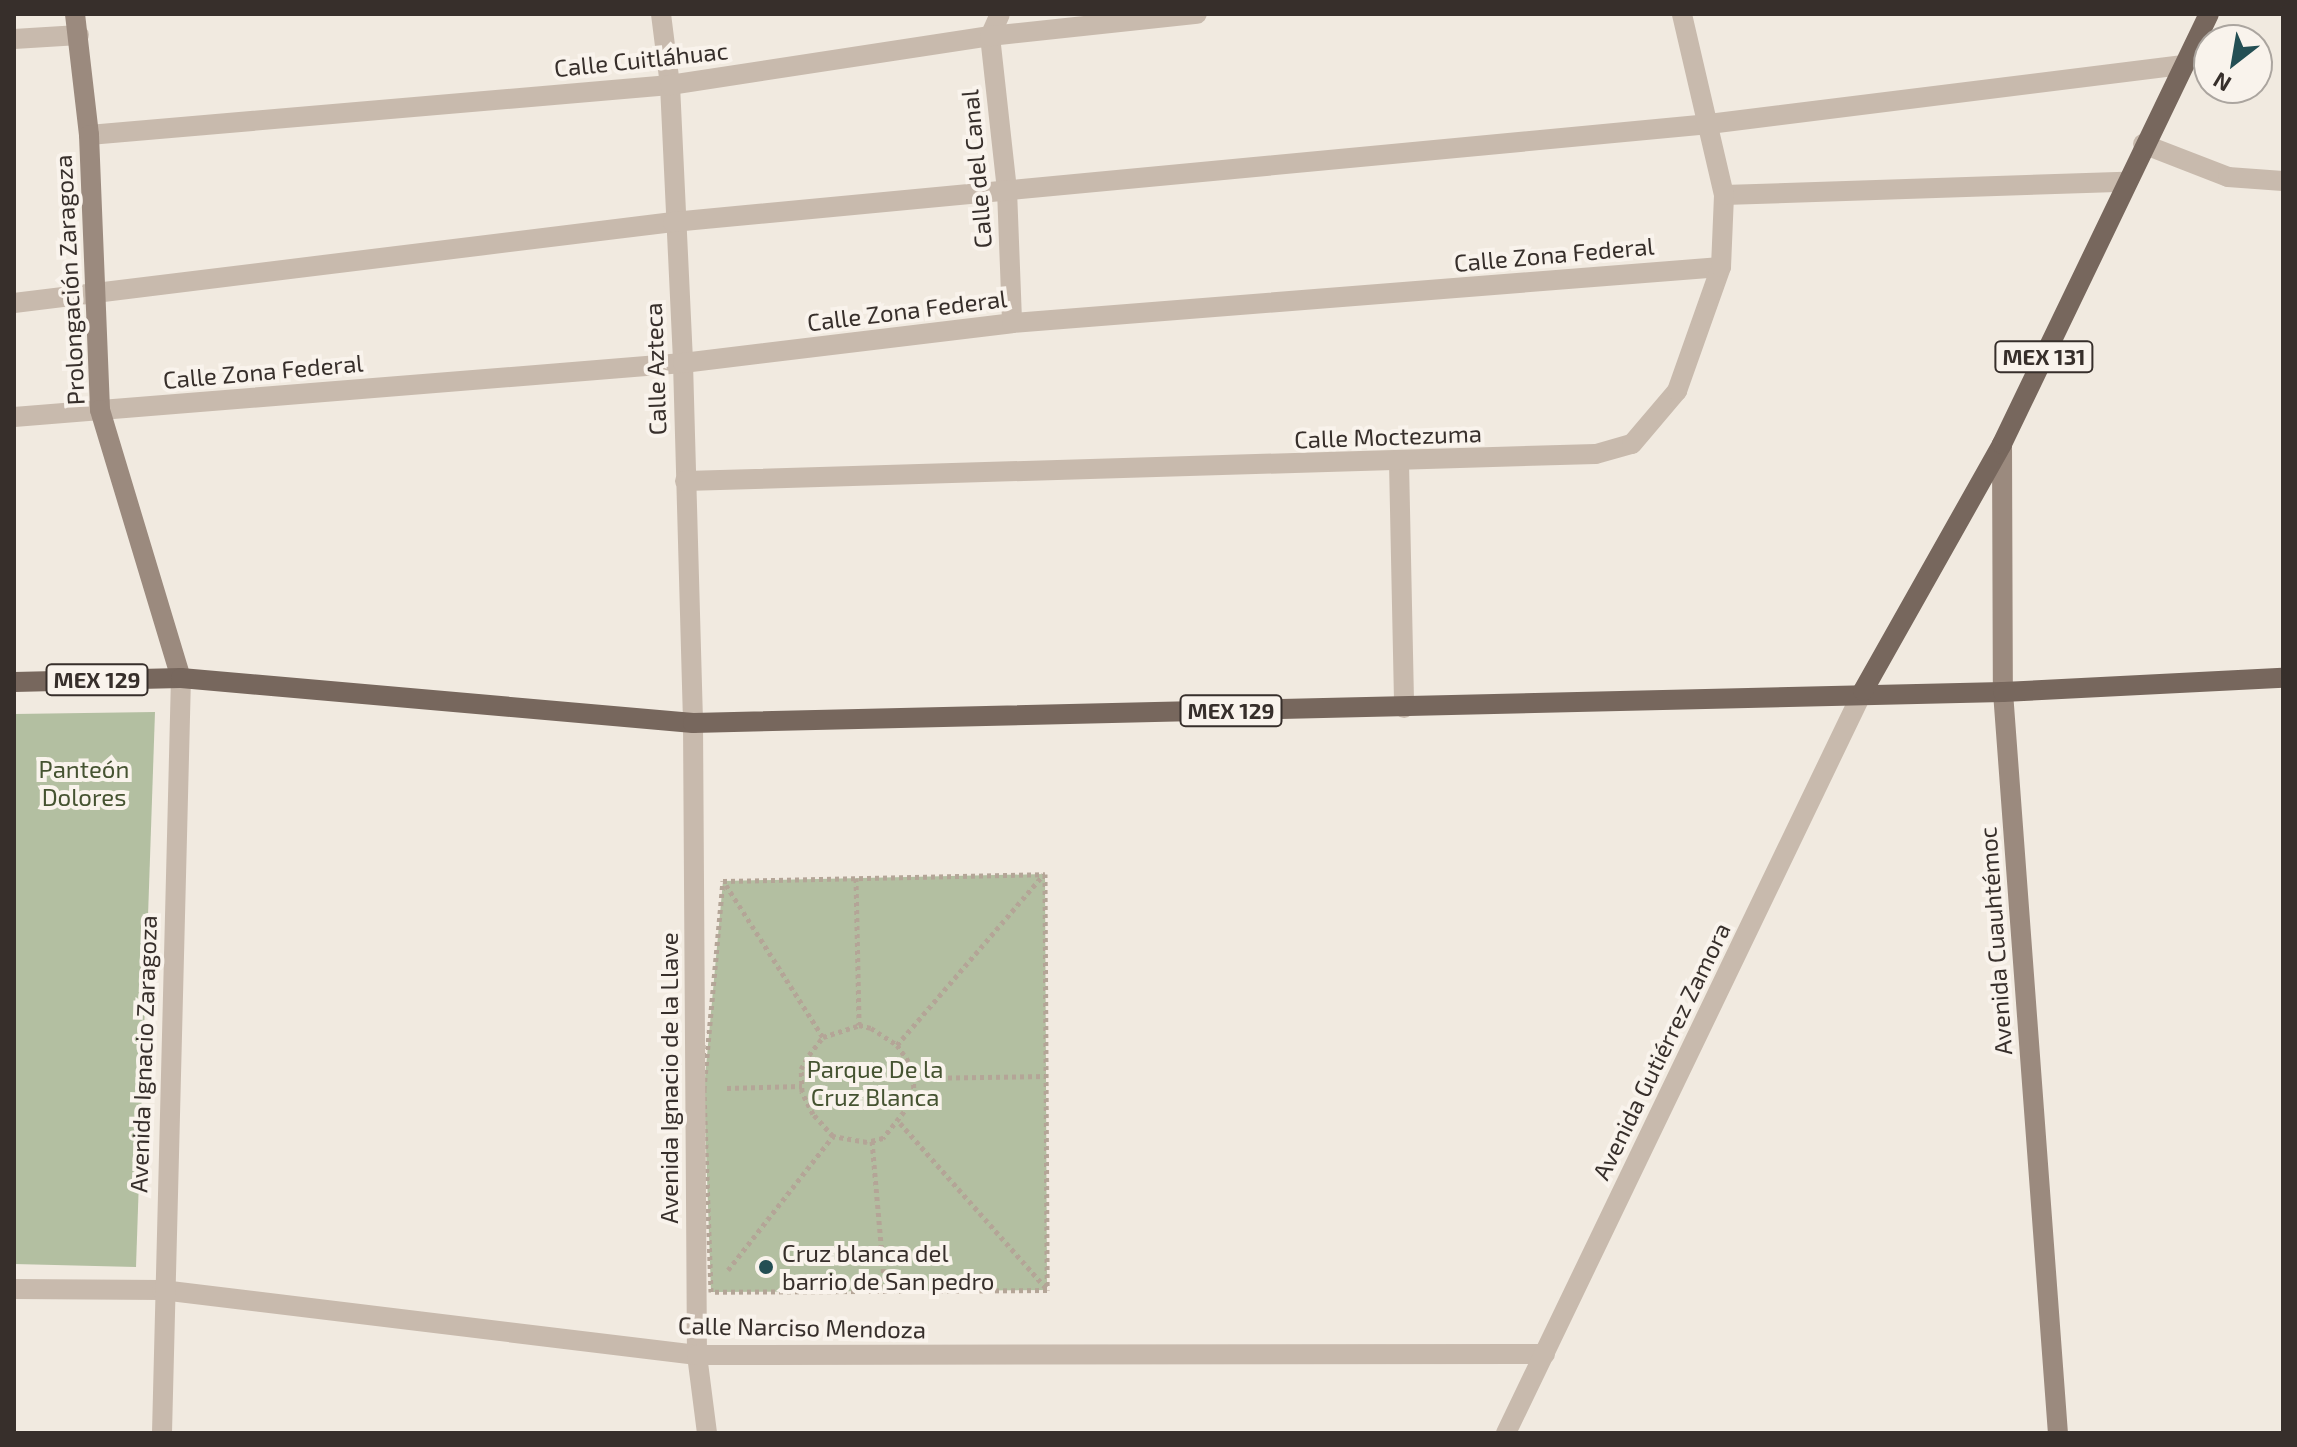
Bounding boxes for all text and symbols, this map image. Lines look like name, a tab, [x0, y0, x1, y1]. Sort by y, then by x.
north arrow	[2193, 24, 2273, 104]
street label: Calle Cuitláhuac	[553, 36, 729, 82]
text: N	[2208, 68, 2235, 98]
street label: Calle del Canal	[955, 88, 997, 250]
street label: Prolongación Zaragoza	[48, 154, 90, 406]
street label: Calle Zona Federal	[1453, 231, 1655, 277]
street label: Calle Zona Federal	[805, 283, 1009, 337]
street label: Calle Azteca	[638, 302, 672, 436]
road number: MEX 131	[1994, 339, 2094, 375]
street label: Calle Zona Federal	[162, 348, 364, 394]
street label: Calle Moctezuma	[1294, 418, 1482, 454]
road number: MEX 129	[45, 662, 149, 698]
road number: MEX 129	[1179, 693, 1283, 729]
park label: Panteón Dolores	[39, 755, 129, 811]
street label: Avenida Cuauhtémoc	[1973, 826, 2017, 1056]
street label: Avenida Ignacio Zaragoza	[124, 915, 162, 1193]
street label: Avenida Gutiérrez Zamora	[1586, 918, 1736, 1184]
street label: Avenida Ignacio de la Llave	[655, 932, 683, 1224]
park label: Parque De la Cruz Blanca	[807, 1055, 943, 1111]
place label: Cruz blanca del barrio de San pedro	[782, 1239, 994, 1295]
marker: Cruz blanca del barrio de San pedro	[757, 1258, 775, 1276]
street label: Calle Narciso Mendoza	[678, 1310, 926, 1344]

